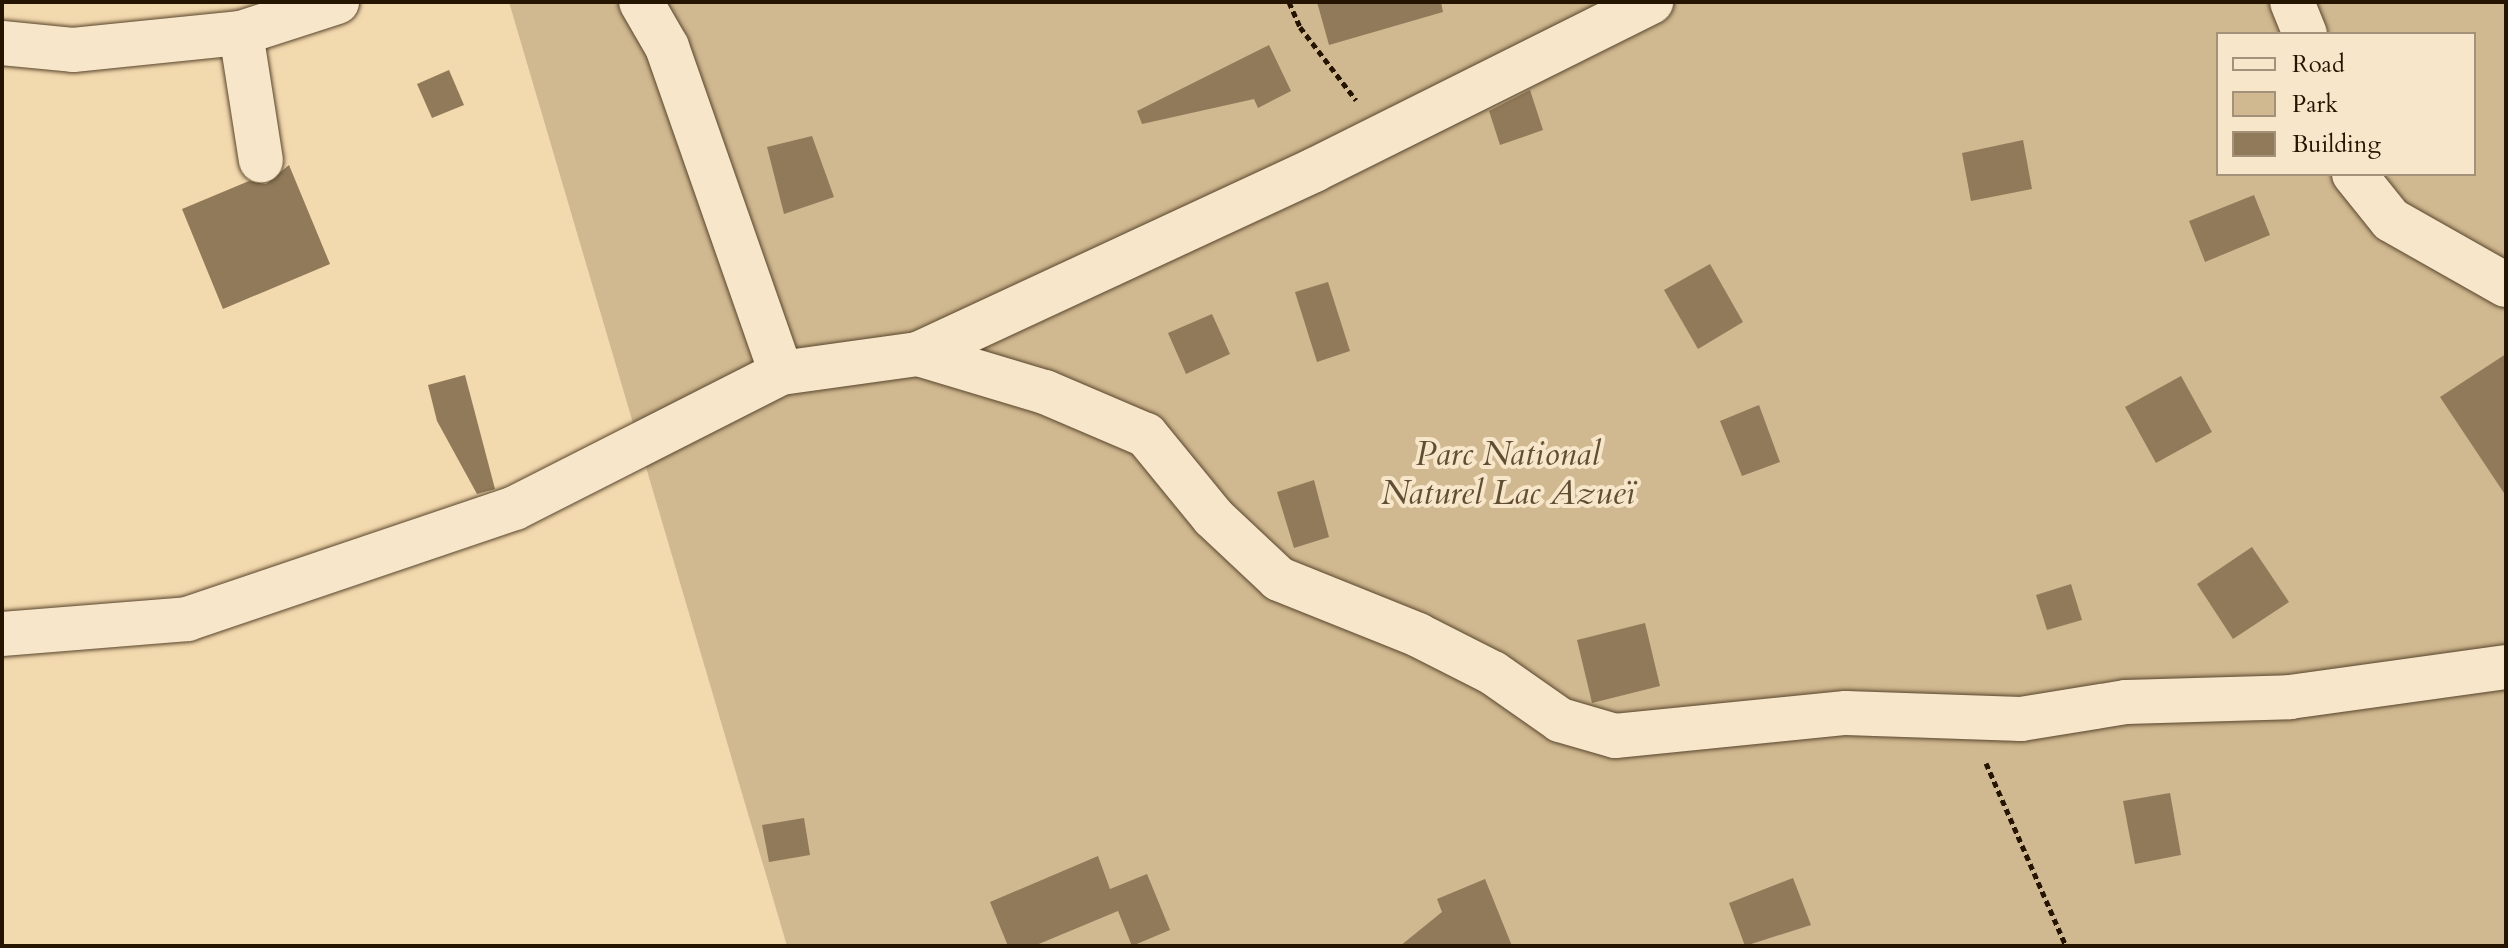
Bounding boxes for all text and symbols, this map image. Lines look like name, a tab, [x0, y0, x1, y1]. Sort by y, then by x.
legend	[2216, 32, 2476, 176]
text: Road	[2292, 48, 2345, 81]
text: Park	[2292, 88, 2338, 121]
text: Building	[2292, 128, 2381, 161]
park label: Parc National Naturel Lac Azueï	[1381, 434, 1635, 514]

